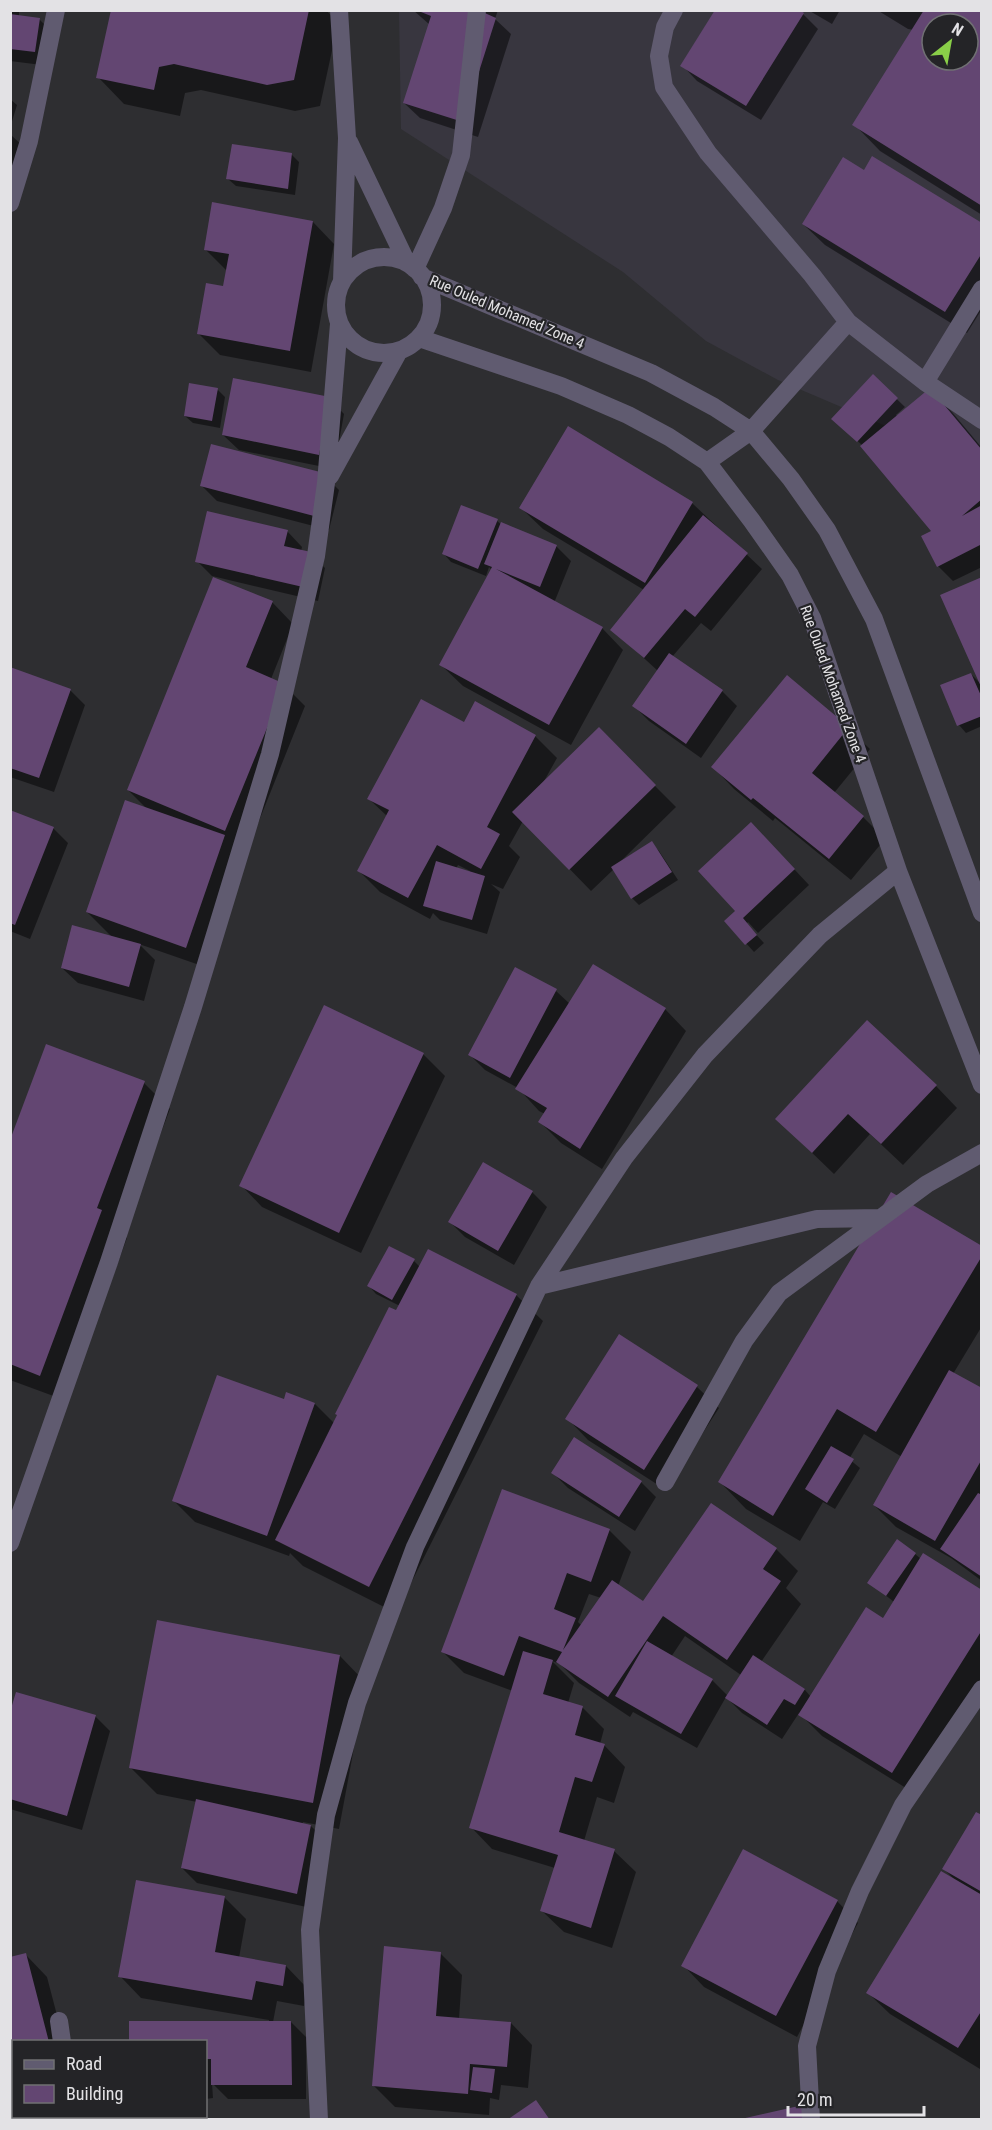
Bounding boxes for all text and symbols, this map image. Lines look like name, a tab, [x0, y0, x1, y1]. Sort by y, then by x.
north arrow	[920, 12, 980, 72]
text: N	[948, 19, 967, 40]
street label: Rue Ouled Mohamed Zone 4	[427, 271, 587, 353]
street label: Rue Ouled Mohamed Zone 4	[796, 603, 870, 765]
legend	[12, 2040, 207, 2118]
text: Road	[66, 2053, 102, 2074]
scale bar	[788, 2079, 924, 2117]
text: Building	[66, 2083, 123, 2104]
text: 20 m	[797, 2089, 832, 2110]

